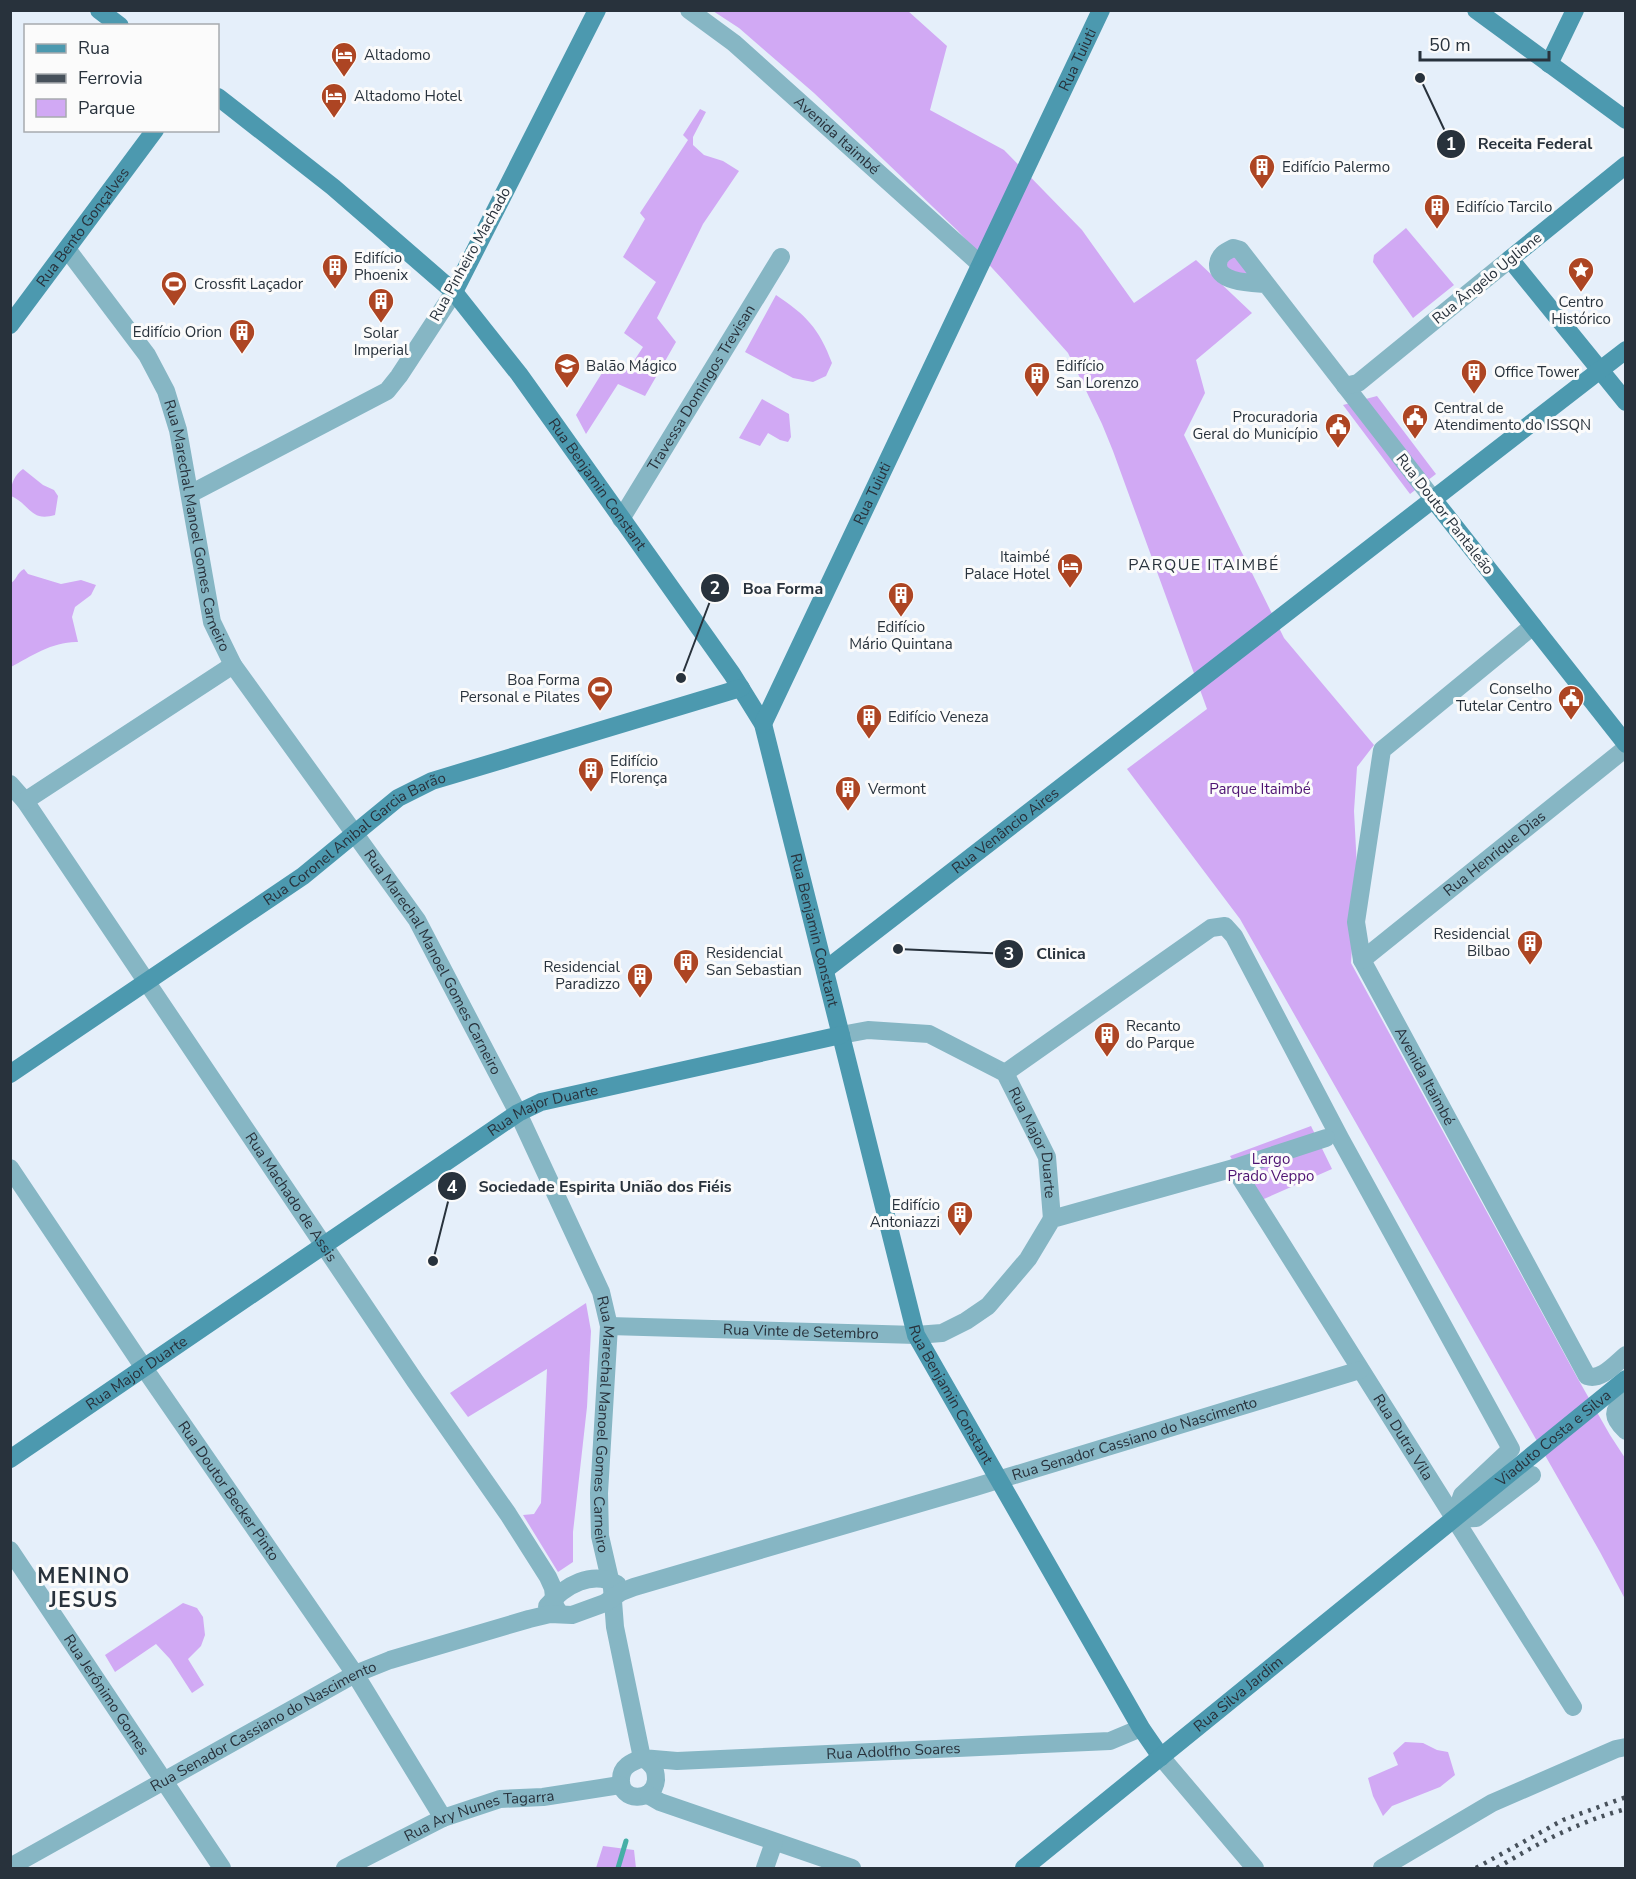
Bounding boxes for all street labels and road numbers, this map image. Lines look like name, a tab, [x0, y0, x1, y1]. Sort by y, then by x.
street label: Rua Tuiuti	[1054, 25, 1101, 94]
street label: Avenida Itaimbé	[790, 92, 884, 179]
street label: Rua Bento Gonçalves	[32, 163, 134, 291]
street label: Rua Pinheiro Machado	[425, 183, 515, 325]
street label: Rua Ângelo Uglione	[1428, 228, 1546, 328]
street label: Travessa Domingos Trevisan	[643, 301, 760, 474]
street label: Rua Marechal Manoel Gomes Carneiro	[159, 397, 235, 655]
street label: Rua Benjamin Constant	[544, 414, 652, 555]
street label: Rua Doutor Pantaleão	[1391, 449, 1499, 579]
street label: Rua Tuiuti	[849, 459, 896, 528]
street label: Rua Coronel Anibal Garcia Barão	[259, 767, 448, 910]
street label: Rua Venâncio Aires	[948, 783, 1063, 878]
street label: Rua Henrique Dias	[1439, 806, 1550, 901]
street label: Rua Marechal Manoel Gomes Carneiro	[359, 846, 506, 1078]
street label: Rua Benjamin Constant	[786, 851, 844, 1010]
street label: Avenida Itaimbé	[1390, 1024, 1460, 1129]
street label: Rua Major Duarte	[483, 1080, 600, 1141]
street label: Rua Major Duarte	[1004, 1083, 1060, 1199]
street label: Rua Machado de Assis	[241, 1128, 342, 1266]
street label: Rua Marechal Manoel Gomes Carneiro	[589, 1294, 619, 1555]
street label: Rua Vinte de Setembro	[723, 1319, 879, 1344]
street label: Rua Benjamin Constant	[904, 1323, 998, 1469]
street label: Rua Major Duarte	[82, 1331, 191, 1415]
street label: Viaduto Costa e Silva	[1491, 1385, 1615, 1491]
street label: Rua Dutra Vila	[1369, 1390, 1438, 1484]
street label: Rua Senador Cassiano do Nascimento	[1009, 1392, 1259, 1485]
street label: Rua Doutor Becker Pinto	[173, 1417, 284, 1565]
street label: Rua Jerônimo Gomes	[59, 1631, 154, 1759]
street label: Rua Silva Jardim	[1189, 1652, 1287, 1736]
street label: Rua Senador Cassiano do Nascimento	[147, 1656, 379, 1796]
street label: Rua Adolfho Soares	[826, 1738, 961, 1764]
street label: Rua Ary Nunes Tagarra	[401, 1785, 556, 1846]

